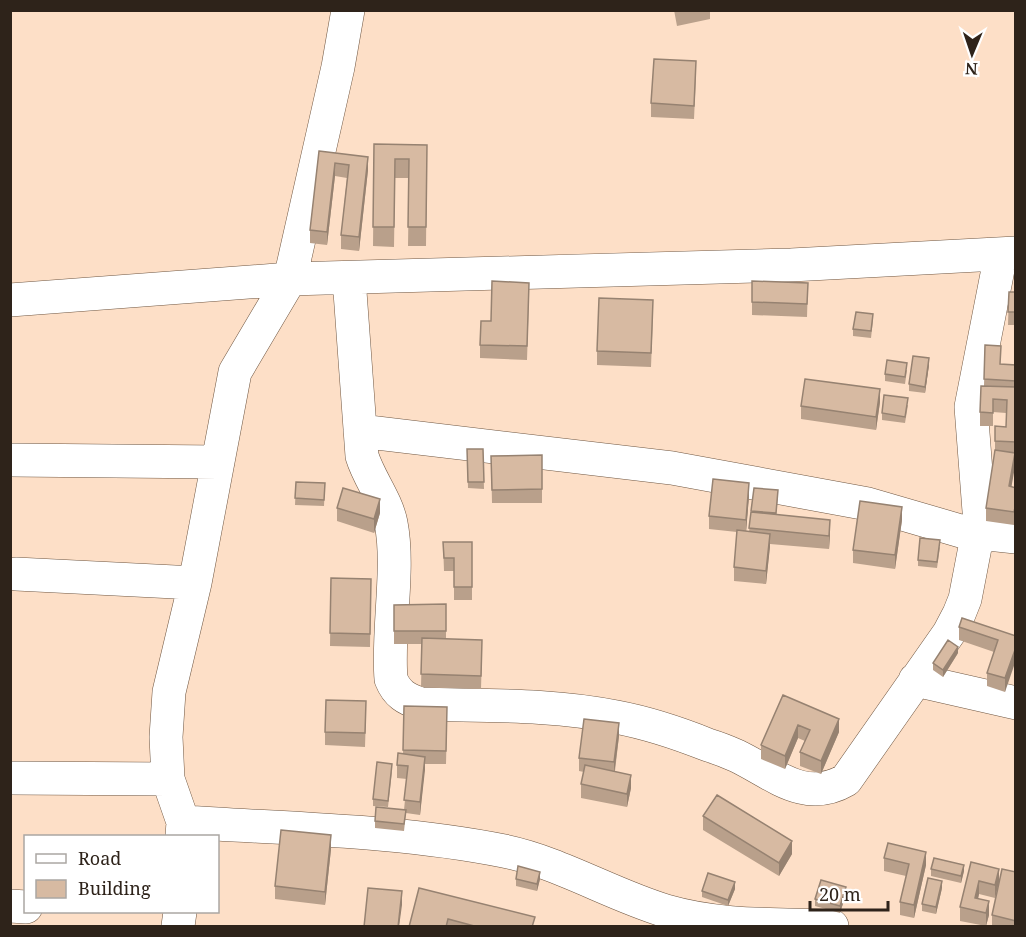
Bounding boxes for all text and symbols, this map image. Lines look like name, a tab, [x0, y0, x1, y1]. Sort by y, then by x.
north arrow	[942, 24, 1002, 84]
text: N	[964, 58, 978, 80]
legend	[24, 835, 219, 913]
text: Road	[78, 846, 121, 870]
scale bar	[810, 874, 888, 912]
text: Building	[78, 876, 151, 900]
text: 20 m	[819, 882, 861, 906]

